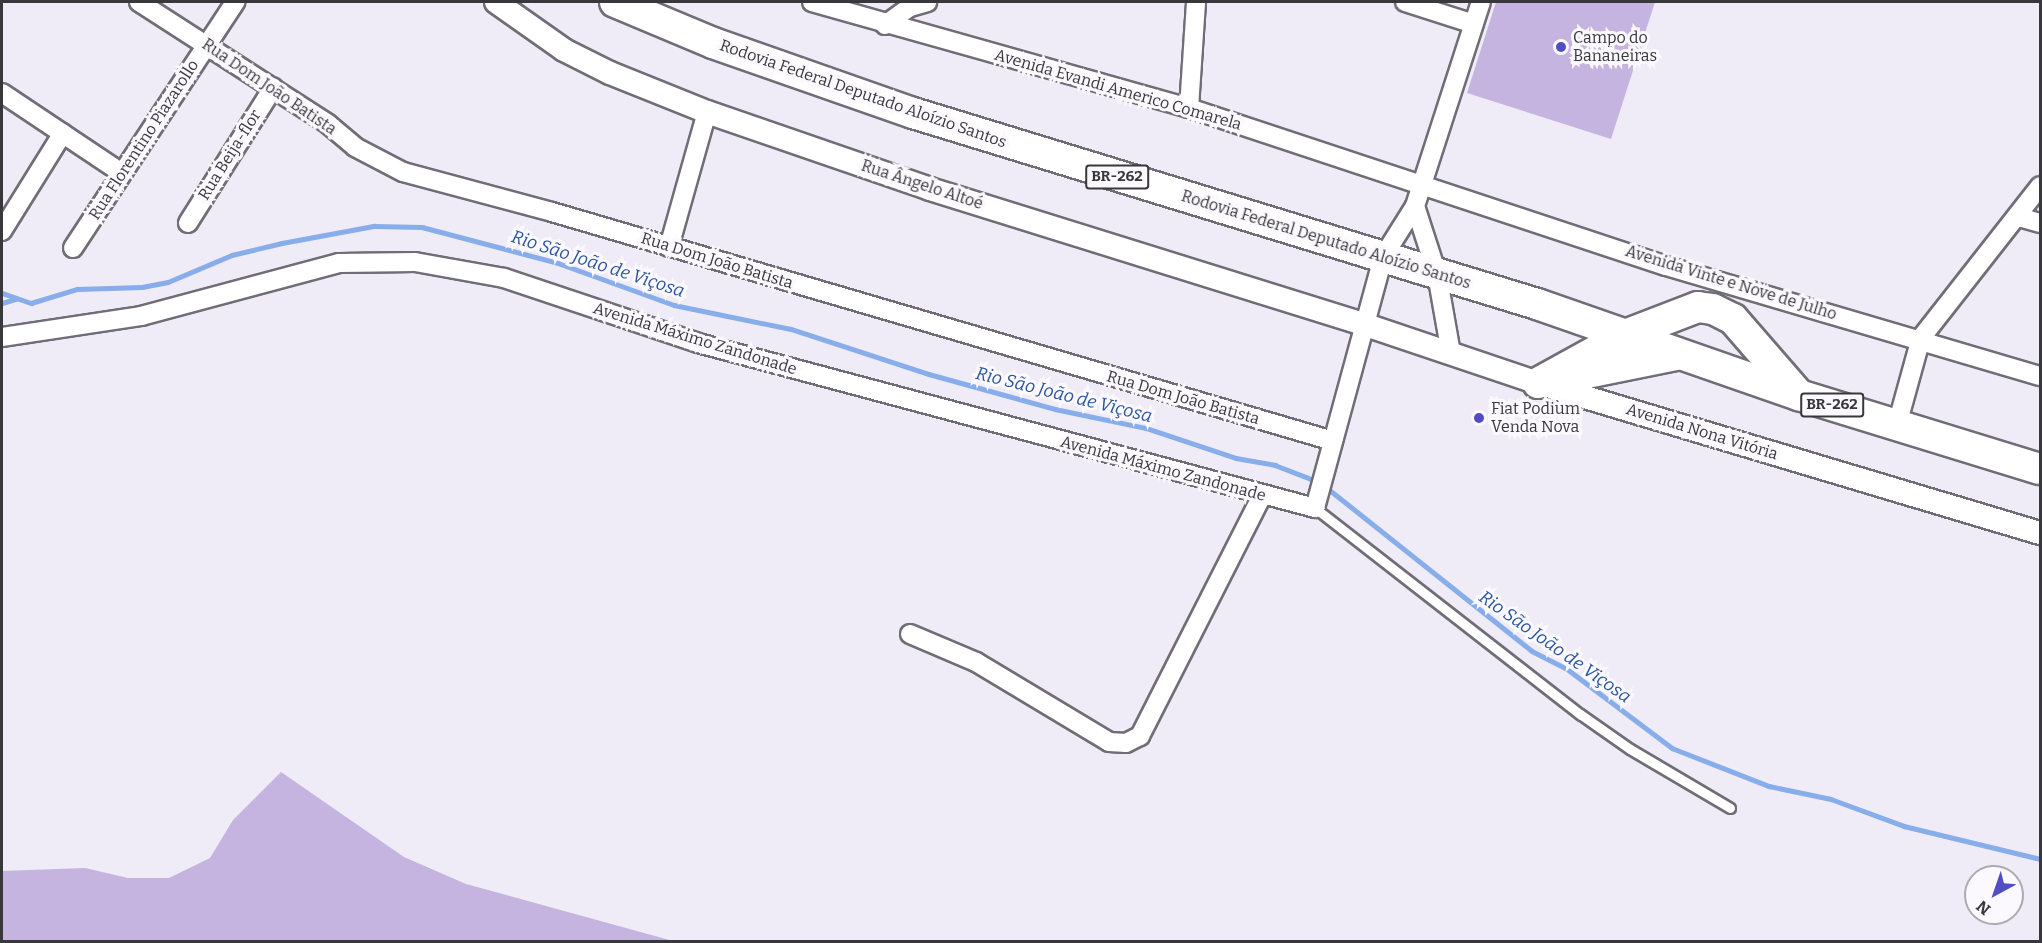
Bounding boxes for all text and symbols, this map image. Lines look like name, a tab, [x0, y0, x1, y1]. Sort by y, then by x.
place label: Campo do Bananeiras	[1573, 28, 1657, 66]
street label: Rua Dom João Batista	[198, 35, 340, 139]
street label: Rodovia Federal Deputado Aloízio Santos	[717, 36, 1009, 152]
marker: Campo do Bananeiras	[1554, 40, 1568, 54]
street label: Avenida Evandi Americo Comarela	[992, 45, 1244, 135]
street label: Rua Florentino Piazarollo	[85, 56, 203, 224]
street label: Rua Beija-flor	[195, 106, 265, 204]
street label: Rua Ângelo Altoé	[859, 156, 985, 214]
road number: BR-262	[1084, 165, 1150, 189]
street label: Rodovia Federal Deputado Aloízio Santos	[1179, 187, 1473, 293]
water label: Rio São João de Viçosa	[509, 226, 687, 302]
street label: Rua Dom João Batista	[639, 229, 795, 293]
street label: Avenida Vinte e Nove de Julho	[1623, 242, 1839, 324]
street label: Avenida Máximo Zandonade	[591, 299, 799, 379]
water label: Rio São João de Viçosa	[974, 363, 1154, 427]
street label: Rua Dom João Batista	[1104, 367, 1262, 429]
road number: BR-262	[1799, 393, 1865, 417]
place label: Fiat Podium Venda Nova	[1491, 399, 1580, 437]
street label: Avenida Nona Vitória	[1624, 400, 1780, 464]
marker: Fiat Podium Venda Nova	[1472, 411, 1486, 425]
street label: Avenida Máximo Zandonade	[1058, 432, 1268, 506]
water label: Rio São João de Viçosa	[1475, 586, 1635, 708]
north arrow	[1964, 865, 2024, 925]
text: N	[1973, 896, 1994, 919]

